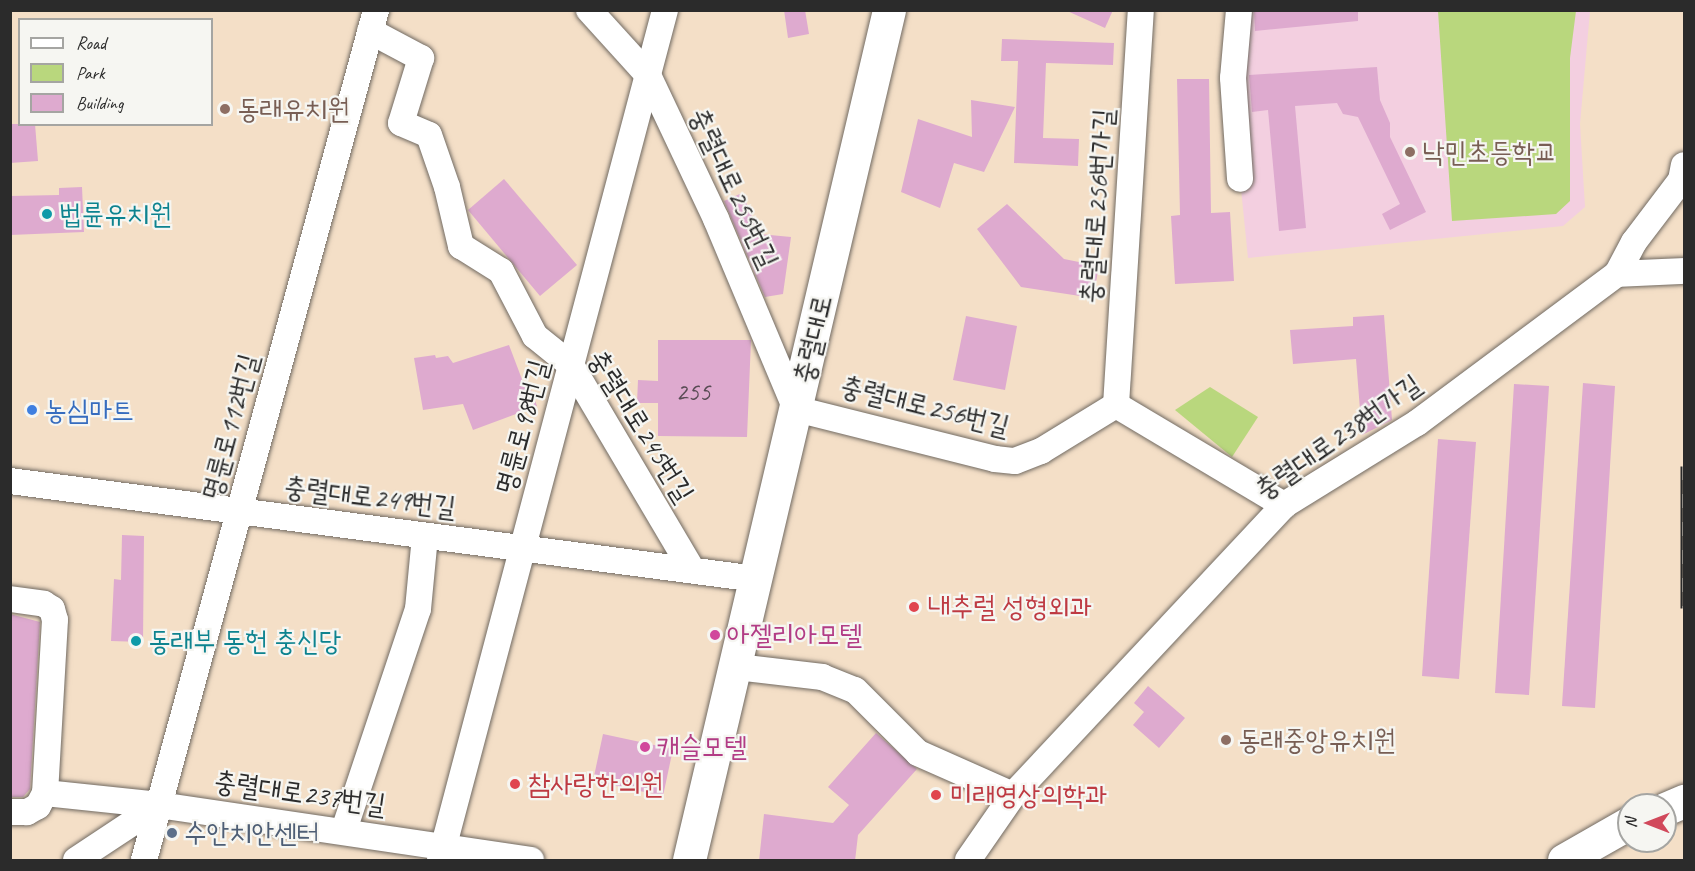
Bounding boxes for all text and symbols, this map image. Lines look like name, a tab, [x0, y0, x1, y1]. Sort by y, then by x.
legend	[18, 18, 213, 126]
text: Road	[76, 32, 106, 54]
text: Park	[76, 62, 105, 84]
text: Building	[76, 92, 123, 114]
place label: 동래유치원	[237, 92, 350, 126]
marker: 동래유치원	[218, 102, 232, 116]
street label: 충렬대로255번길	[682, 103, 786, 273]
street label: 충렬대로256번가길	[1073, 107, 1121, 305]
place label: 낙민초등학교	[1422, 135, 1557, 169]
marker: 낙민초등학교	[1403, 145, 1417, 159]
place label: 법륜유치원	[59, 197, 172, 231]
marker: 법륜유치원	[40, 207, 54, 221]
street label: 충렬대로	[786, 291, 840, 387]
street label: 충렬대로245번길	[581, 344, 701, 508]
street label: 명륜로112번길	[194, 350, 266, 504]
street label: 명륜로98번길	[488, 356, 556, 498]
street label: 충렬대로238번가길	[1248, 367, 1428, 507]
street label: 충렬대로256번길	[837, 369, 1013, 443]
house number: 255	[675, 376, 711, 408]
place label: 농심마트	[44, 393, 134, 427]
marker: 농심마트	[25, 403, 39, 417]
street label: 충렬대로249번길	[282, 470, 458, 524]
place label: 내추럴 성형외과	[928, 590, 1092, 624]
marker: 내추럴 성형외과	[905, 598, 923, 616]
place label: 아젤리아모텔	[727, 618, 862, 652]
place label: 동래부 동헌 충신당	[148, 624, 342, 658]
marker: 아젤리아모텔	[708, 628, 722, 642]
marker: 동래부 동헌 충신당	[129, 634, 143, 648]
place label: 동래중앙유치원	[1238, 723, 1396, 757]
place label: 캐슬모텔	[657, 730, 747, 764]
marker: 동래중앙유치원	[1219, 733, 1233, 747]
marker: 캐슬모텔	[638, 740, 652, 754]
street label: 충렬대로237번길	[212, 764, 388, 822]
place label: 참사랑한의원	[528, 767, 663, 801]
marker: 참사랑한의원	[506, 775, 524, 793]
place label: 미래영상의학과	[950, 778, 1108, 812]
marker: 미래영상의학과	[927, 786, 945, 804]
north arrow	[1617, 793, 1677, 853]
place label: 수안치안센터	[184, 816, 319, 850]
text: N	[1621, 818, 1641, 828]
marker: 수안치안센터	[165, 826, 179, 840]

